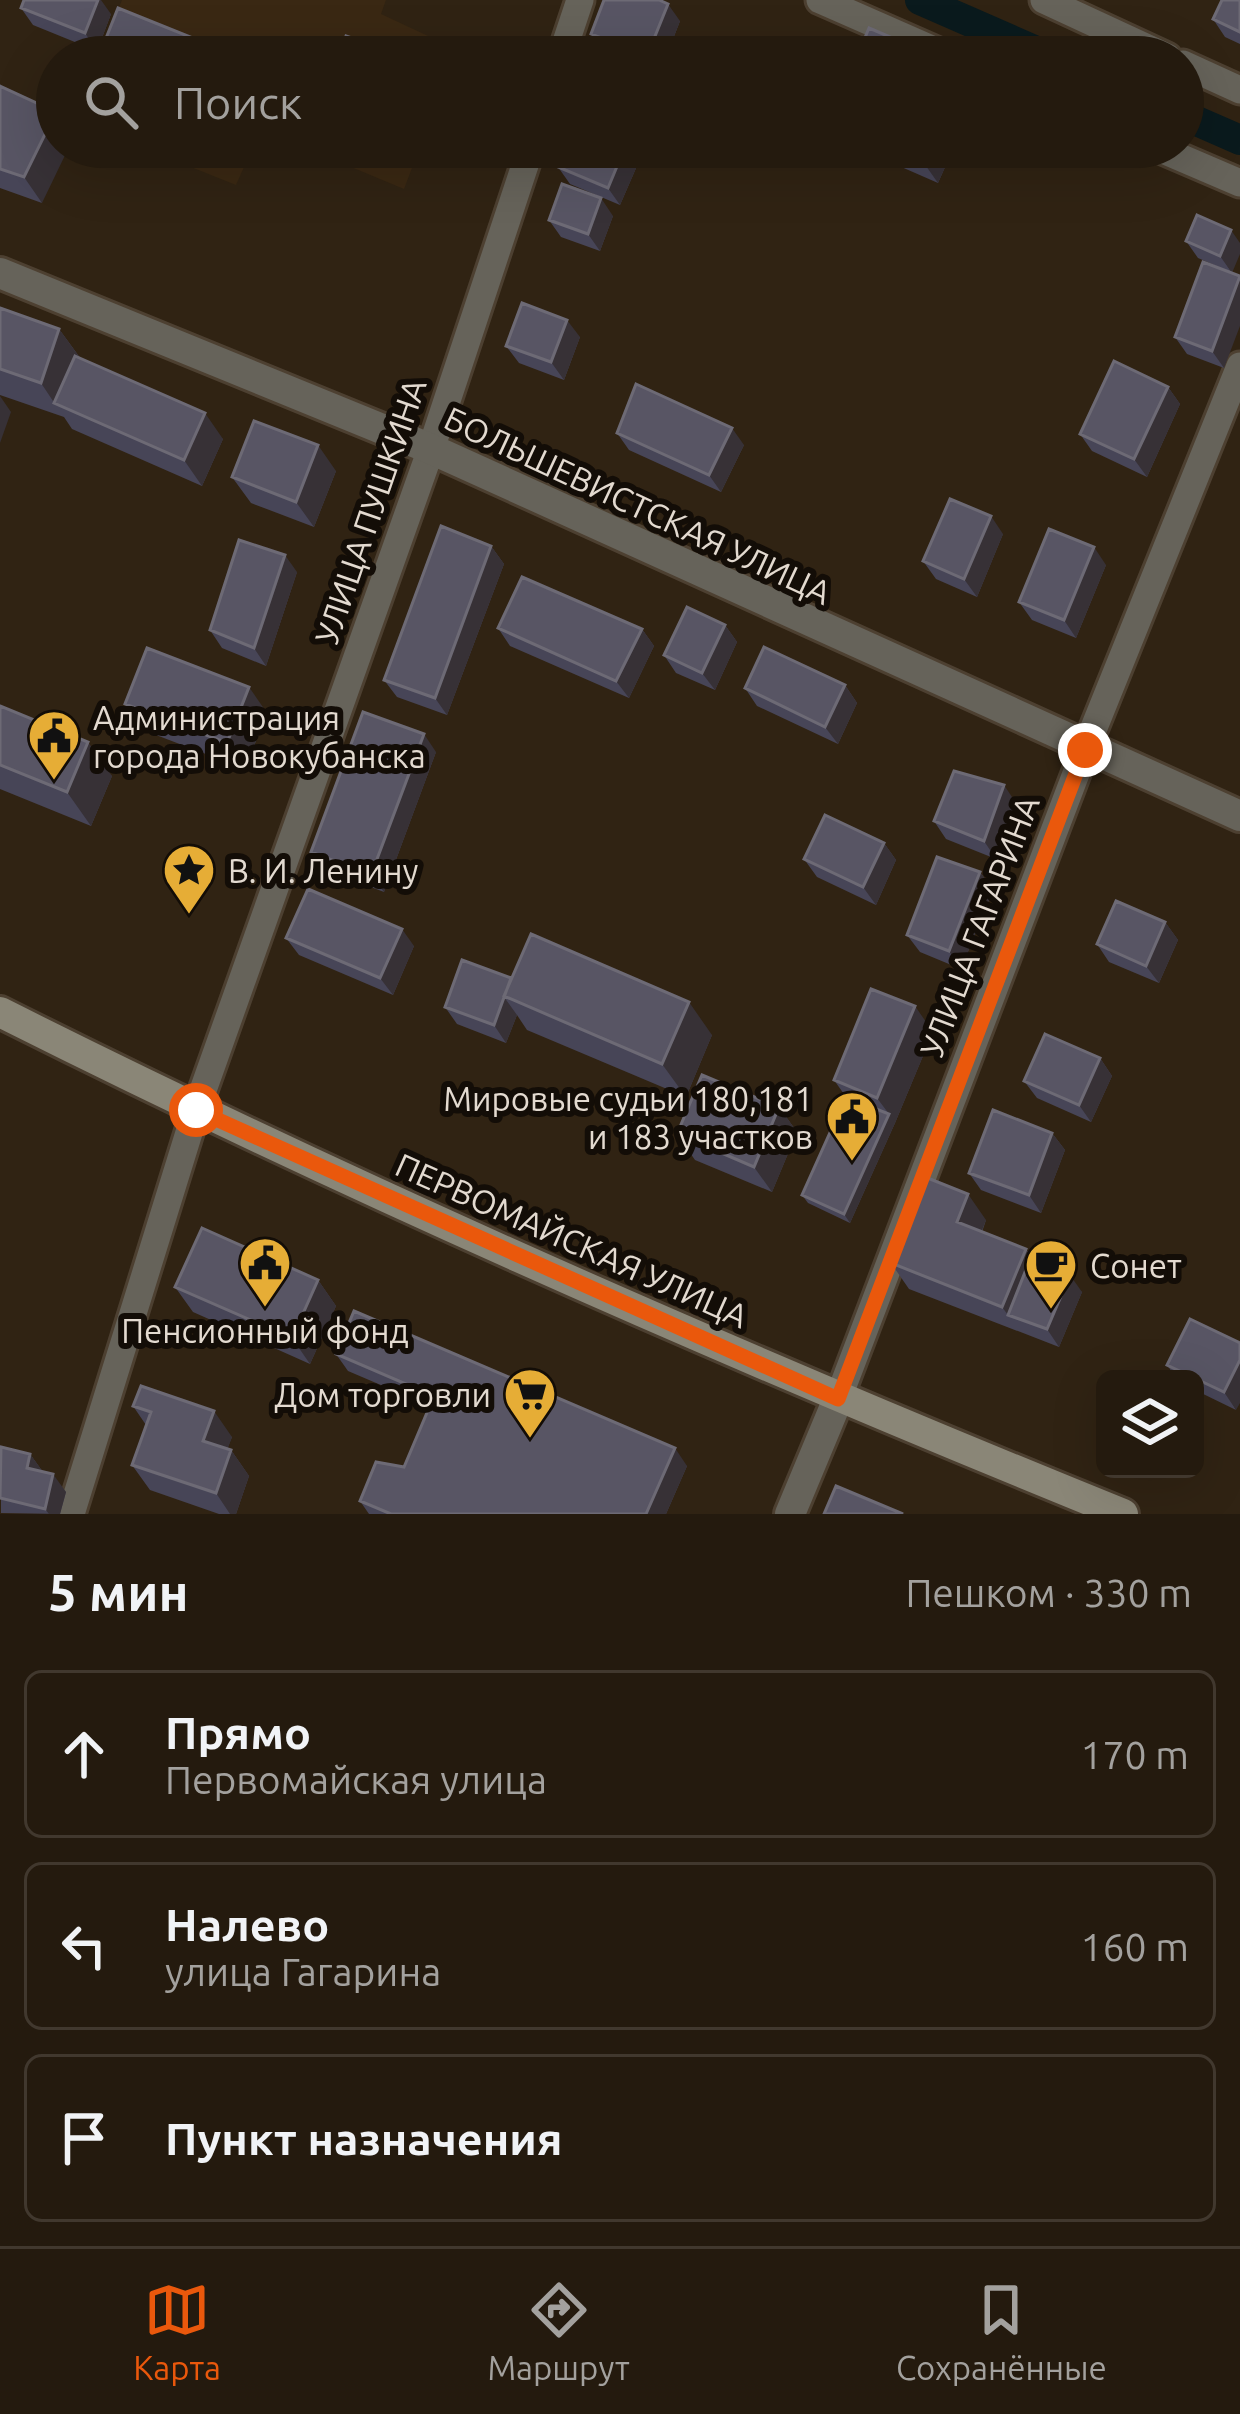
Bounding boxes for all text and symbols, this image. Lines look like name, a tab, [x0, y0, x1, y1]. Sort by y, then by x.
search box	[36, 36, 1204, 168]
icon: search	[78, 69, 144, 135]
text: Поиск	[174, 77, 302, 128]
street label: УЛИЦА ПУШКИНА	[307, 373, 433, 648]
street label: БОЛЬШЕВИСТСКАЯ УЛИЦА	[439, 399, 838, 611]
place label: Администрация города Новокубанска	[93, 699, 426, 774]
public building icon: Администрация города Новокубанска	[26, 708, 82, 782]
route end	[1058, 723, 1112, 777]
street label: УЛИЦА ГАГАРИНА	[912, 790, 1046, 1062]
place icon: В. И. Ленину	[161, 842, 217, 916]
place label: В. И. Ленину	[228, 852, 418, 889]
place label: Мировые судьи 180,181 и 183 участков	[443, 1080, 813, 1155]
route start	[169, 1083, 223, 1137]
public building icon: Мировые судьи 180,181 и 183 участков	[824, 1089, 880, 1163]
street label: ПЕРВОМАЙСКАЯ УЛИЦА	[390, 1146, 754, 1335]
public building icon: Пенсионный фонд	[237, 1235, 293, 1309]
cafe icon: Сонет	[1023, 1237, 1079, 1311]
place label: Сонет	[1090, 1247, 1182, 1284]
place label: Пенсионный фонд	[121, 1312, 409, 1349]
supermarket icon: Дом торговли	[502, 1366, 558, 1440]
map controls	[1096, 1370, 1204, 1478]
button: layers	[1096, 1370, 1204, 1478]
place label: Дом торговли	[274, 1376, 491, 1413]
text: 5 мин	[48, 1563, 189, 1621]
text: Пешком · 330 m	[905, 1571, 1192, 1614]
text: Прямо	[165, 1707, 311, 1758]
icon: ahead	[51, 1721, 117, 1787]
text: 170 m	[1080, 1733, 1189, 1776]
text: Первомайская улица	[165, 1758, 547, 1801]
text: Налево	[165, 1899, 329, 1950]
icon: left	[51, 1913, 117, 1979]
text: 160 m	[1080, 1925, 1189, 1968]
text: улица Гагарина	[165, 1950, 441, 1993]
icon: arrive	[51, 2105, 117, 2171]
text: Пункт назначения	[165, 2113, 563, 2164]
tab: Карта	[133, 2277, 221, 2386]
tab: Маршрут	[487, 2277, 630, 2386]
tab: Сохранённые	[896, 2277, 1107, 2386]

